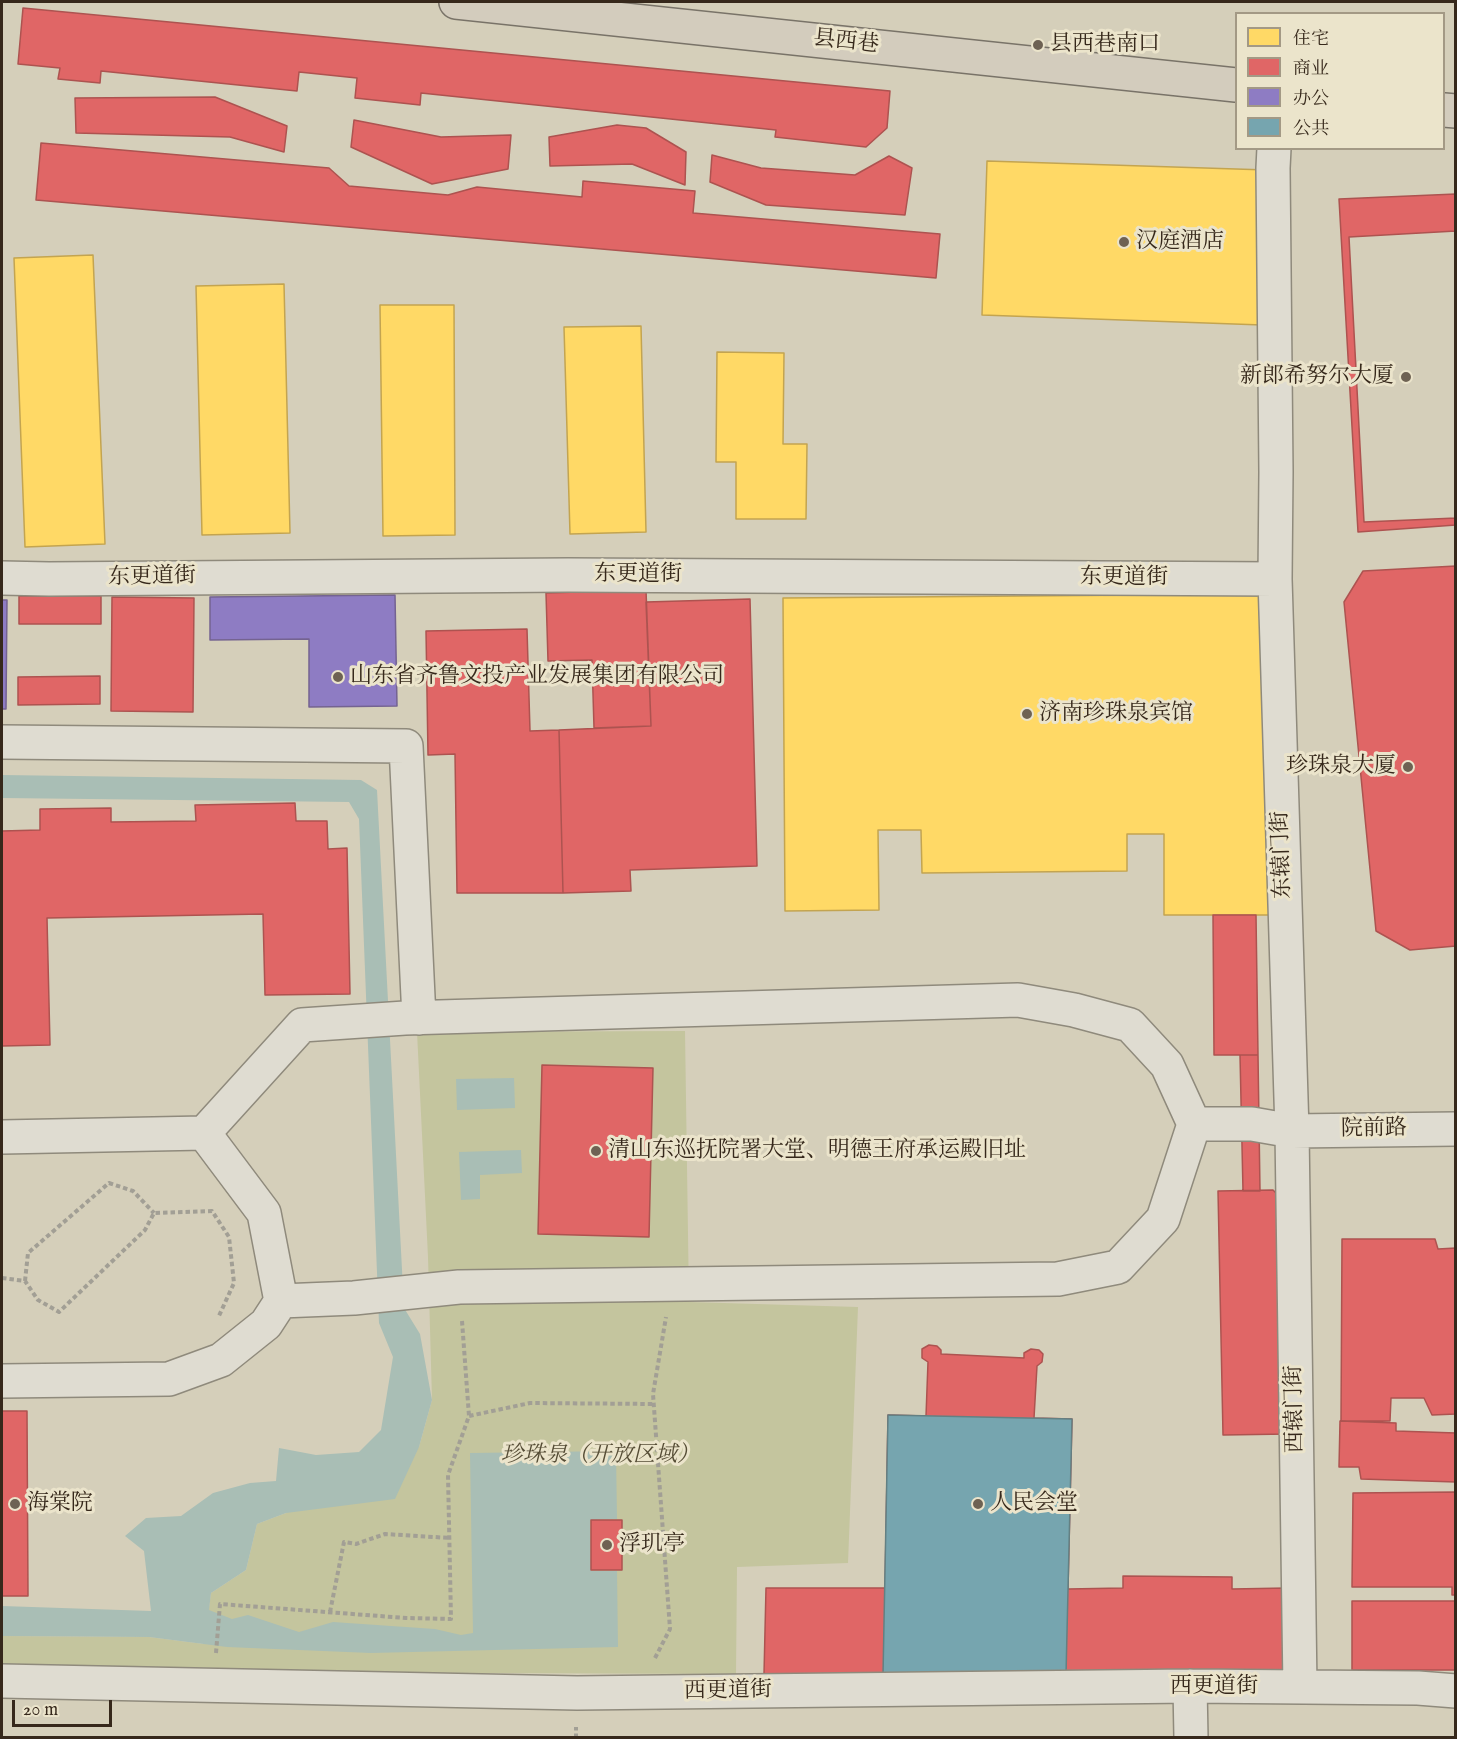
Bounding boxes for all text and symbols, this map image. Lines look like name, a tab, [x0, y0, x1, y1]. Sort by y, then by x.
legend	[1235, 12, 1445, 150]
street label: 县西巷	[812, 26, 880, 60]
text: 住宅	[1293, 28, 1329, 51]
place label: 县西巷南口	[1050, 32, 1160, 58]
marker: 县西巷南口	[1031, 38, 1045, 52]
text: 商业	[1293, 58, 1329, 81]
text: 办公	[1293, 88, 1329, 111]
text: 公共	[1293, 118, 1329, 141]
place label: 汉庭酒店	[1136, 229, 1224, 255]
marker: 汉庭酒店	[1117, 235, 1131, 249]
place label: 新郎希努尔大厦	[1240, 364, 1394, 390]
marker: 新郎希努尔大厦	[1399, 370, 1413, 384]
street label: 东更道街	[594, 562, 682, 588]
street label: 东更道街	[108, 564, 196, 592]
street label: 东更道街	[1080, 565, 1168, 591]
place label: 山东省齐鲁文投产业发展集团有限公司	[350, 664, 724, 690]
marker: 山东省齐鲁文投产业发展集团有限公司	[331, 670, 345, 684]
place label: 济南珍珠泉宾馆	[1039, 701, 1193, 727]
marker: 济南珍珠泉宾馆	[1020, 707, 1034, 721]
place label: 珍珠泉大厦	[1286, 754, 1396, 780]
marker: 珍珠泉大厦	[1401, 760, 1415, 774]
street label: 东辕门街	[1268, 811, 1298, 899]
street label: 院前路	[1341, 1116, 1407, 1144]
place label: 清山东巡抚院署大堂、明德王府承运殿旧址	[608, 1138, 1026, 1164]
marker: 清山东巡抚院署大堂、明德王府承运殿旧址	[589, 1144, 603, 1158]
street label: 西辕门街	[1282, 1365, 1310, 1453]
park label: 珍珠泉（开放区域）	[501, 1443, 699, 1469]
place label: 海棠院	[27, 1491, 93, 1517]
place label: 人民会堂	[990, 1491, 1078, 1517]
marker: 海棠院	[8, 1497, 22, 1511]
marker: 人民会堂	[971, 1497, 985, 1511]
place label: 浮玑亭	[619, 1532, 685, 1558]
marker: 浮玑亭	[600, 1538, 614, 1552]
street label: 西更道街	[1170, 1674, 1258, 1700]
street label: 西更道街	[684, 1678, 772, 1706]
scale bar	[15, 1688, 116, 1726]
text: 20 m	[23, 1699, 58, 1722]

